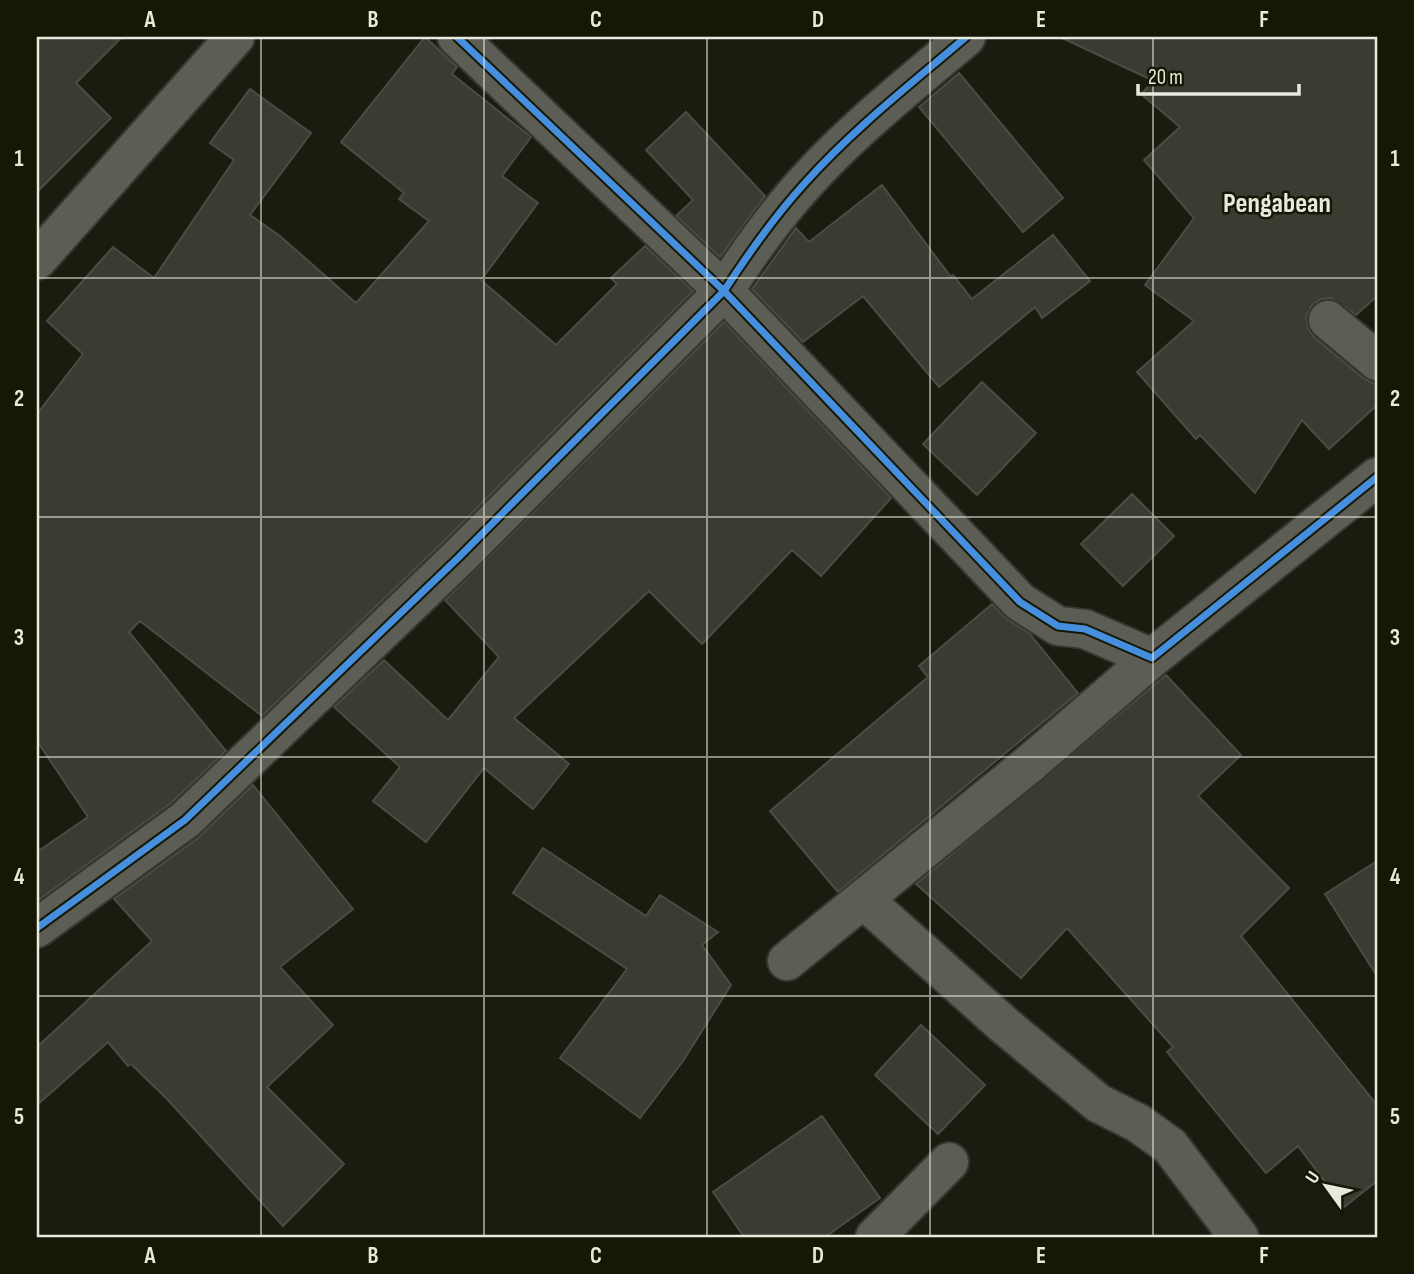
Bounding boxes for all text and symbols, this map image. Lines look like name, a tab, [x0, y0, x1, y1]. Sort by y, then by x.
text: A	[144, 6, 157, 34]
text: B	[368, 6, 379, 34]
text: C	[590, 6, 602, 34]
text: D	[812, 6, 824, 34]
text: E	[1036, 6, 1046, 34]
text: F	[1259, 6, 1269, 34]
scale bar	[1138, 52, 1298, 96]
text: 20 m	[1148, 65, 1183, 90]
text: 1	[14, 145, 24, 173]
text: 1	[1390, 145, 1400, 173]
district label: Pengabean	[1223, 187, 1331, 220]
text: 2	[14, 385, 24, 413]
text: 2	[1390, 385, 1400, 413]
text: 3	[14, 624, 24, 652]
text: 3	[1390, 624, 1400, 652]
text: 4	[14, 863, 25, 891]
text: 4	[1390, 863, 1401, 891]
text: 5	[14, 1103, 24, 1131]
text: 5	[1390, 1103, 1400, 1131]
north arrow	[1292, 1152, 1362, 1222]
text: U	[1301, 1167, 1325, 1188]
text: A	[144, 1242, 157, 1270]
text: B	[368, 1242, 379, 1270]
text: C	[590, 1242, 602, 1270]
text: D	[812, 1242, 824, 1270]
text: E	[1036, 1242, 1046, 1270]
text: F	[1259, 1242, 1269, 1270]

